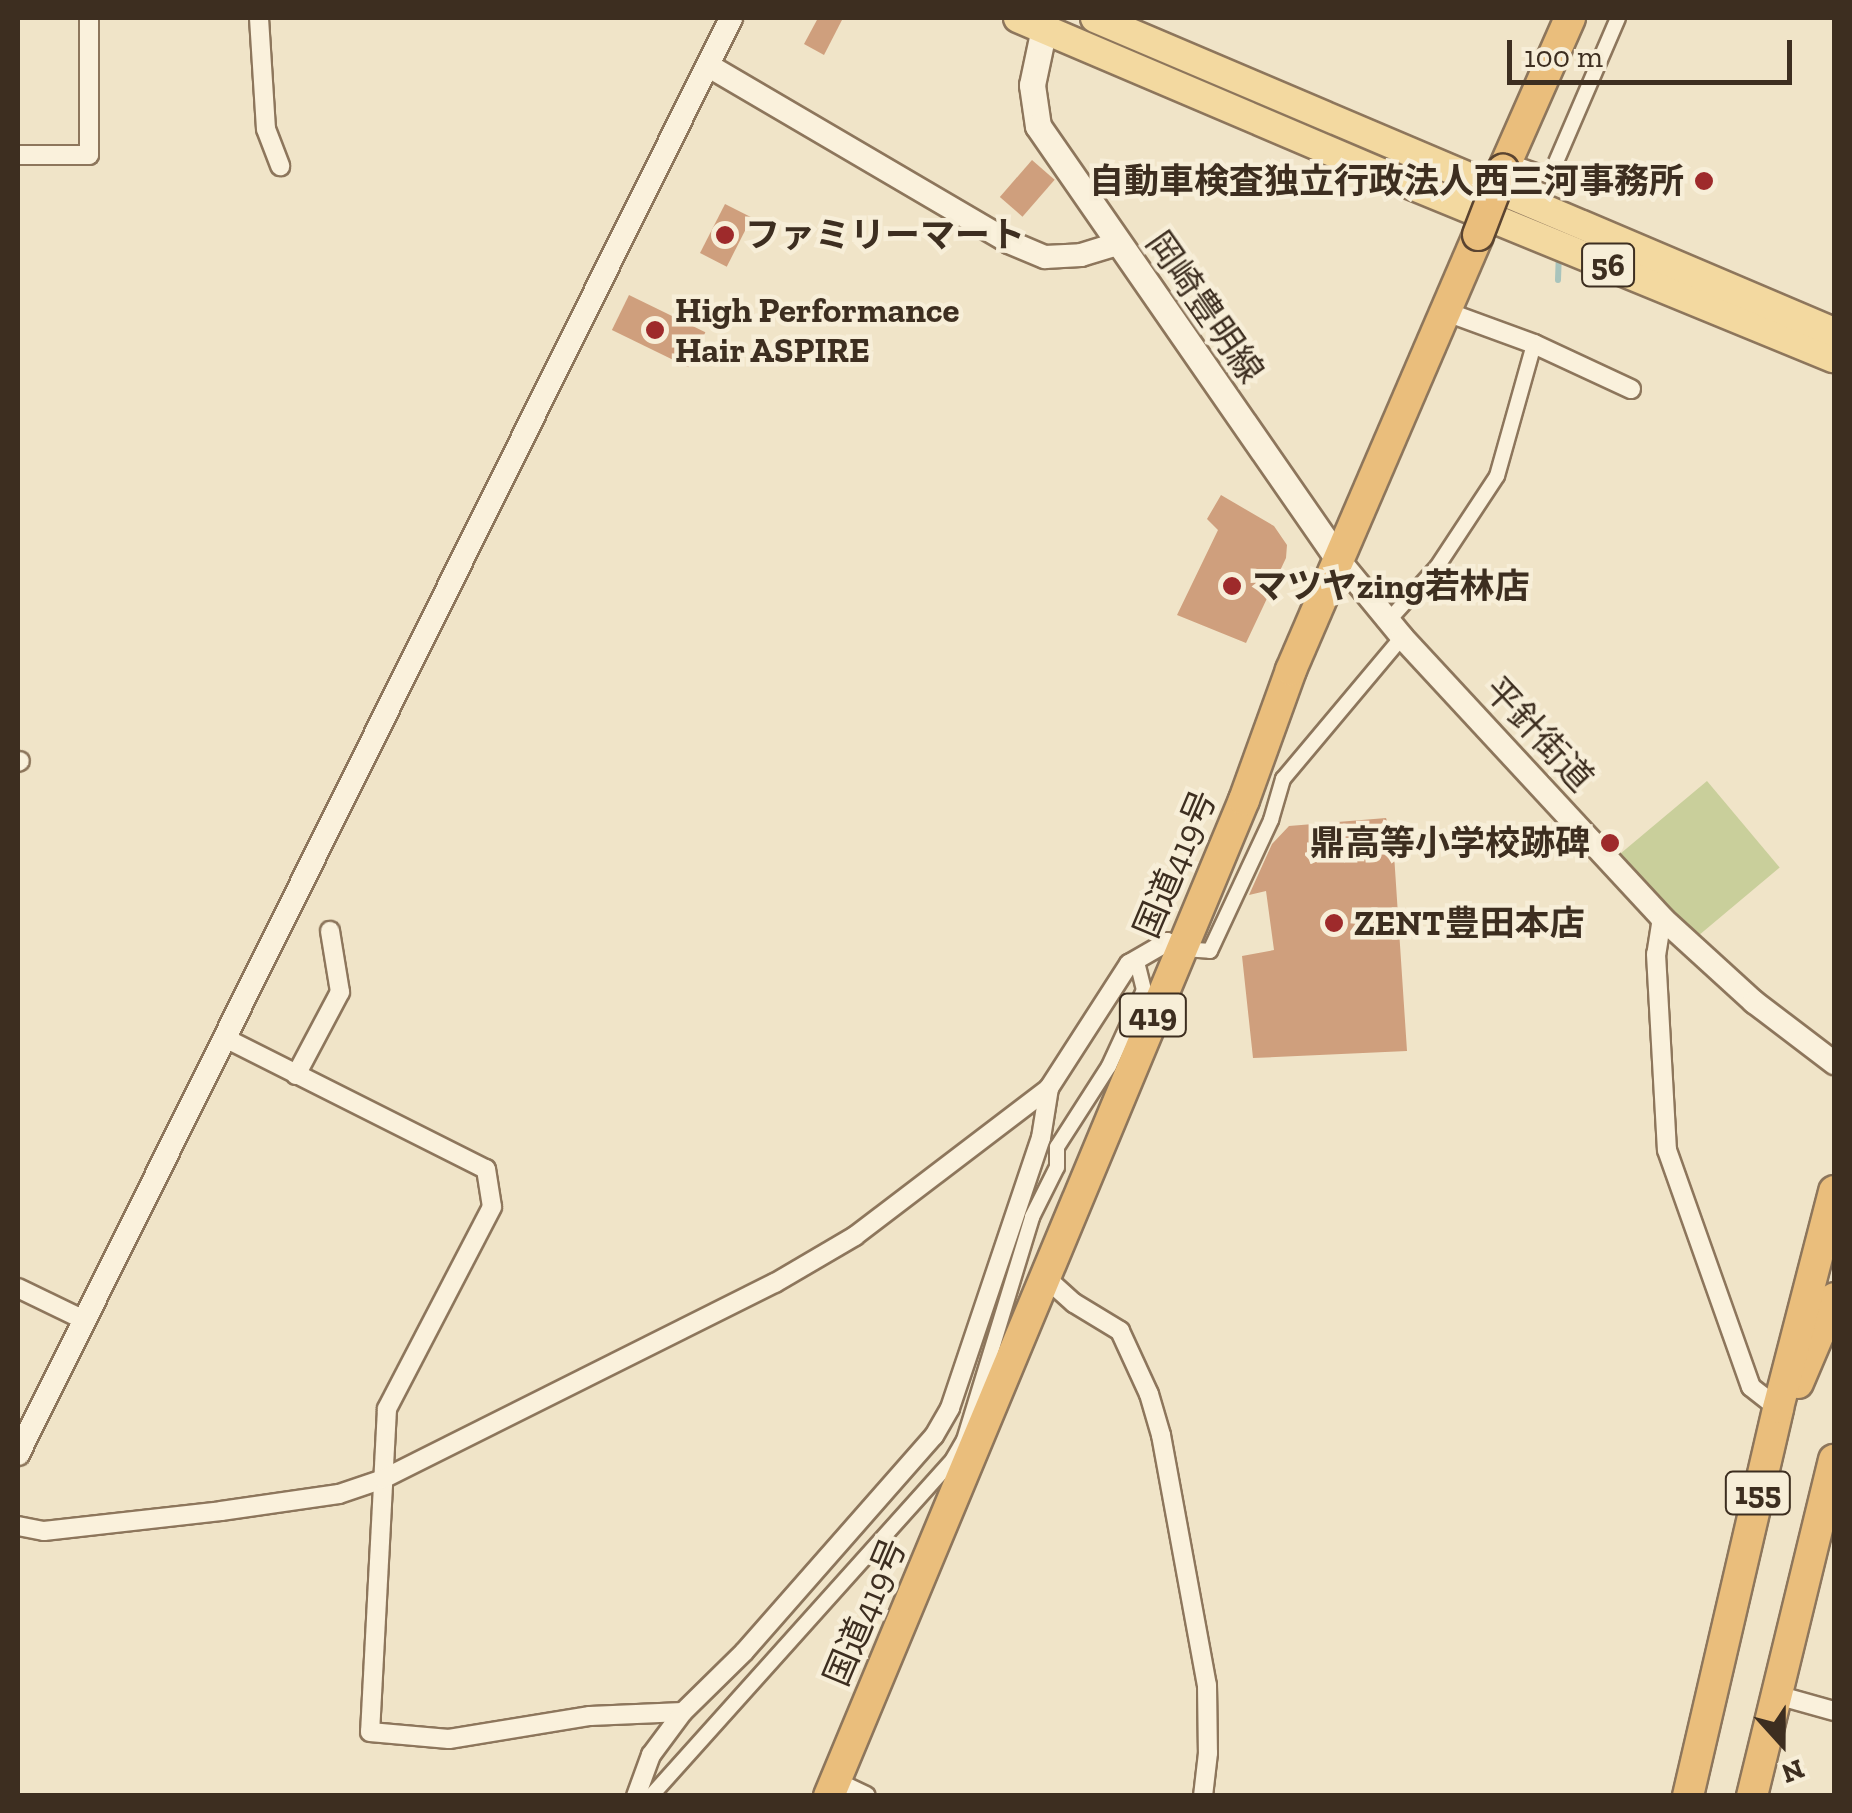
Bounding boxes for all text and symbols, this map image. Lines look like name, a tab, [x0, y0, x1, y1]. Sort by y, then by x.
scale bar	[1512, 20, 1797, 82]
text: 100 m	[1524, 39, 1603, 75]
place label: 自動車検査独立行政法人西三河事務所	[1089, 160, 1684, 202]
marker: 自動車検査独立行政法人西三河事務所	[1693, 170, 1715, 192]
place label: ファミリーマート	[745, 214, 1025, 256]
street label: 岡崎豊明線	[1138, 223, 1272, 391]
marker: ファミリーマート	[714, 224, 736, 246]
road number: 56	[1580, 238, 1636, 292]
place label: High Performance Hair ASPIRE	[675, 289, 959, 371]
marker: High Performance Hair ASPIRE	[644, 319, 666, 341]
place label: マツヤzing若林店	[1252, 565, 1530, 607]
marker: マツヤzing若林店	[1221, 575, 1243, 597]
street label: 平針街道	[1476, 668, 1602, 800]
street label: 国道419号	[1125, 784, 1225, 944]
place label: 鼎高等小学校跡碑	[1310, 822, 1590, 864]
marker: 鼎高等小学校跡碑	[1599, 832, 1621, 854]
place label: ZENT豊田本店	[1354, 902, 1585, 944]
marker: ZENT豊田本店	[1323, 912, 1345, 934]
road number: 419	[1118, 988, 1188, 1042]
road number: 155	[1723, 1466, 1793, 1520]
street label: 国道419号	[815, 1532, 915, 1692]
north arrow	[1732, 1693, 1832, 1793]
text: N	[1777, 1752, 1809, 1791]

